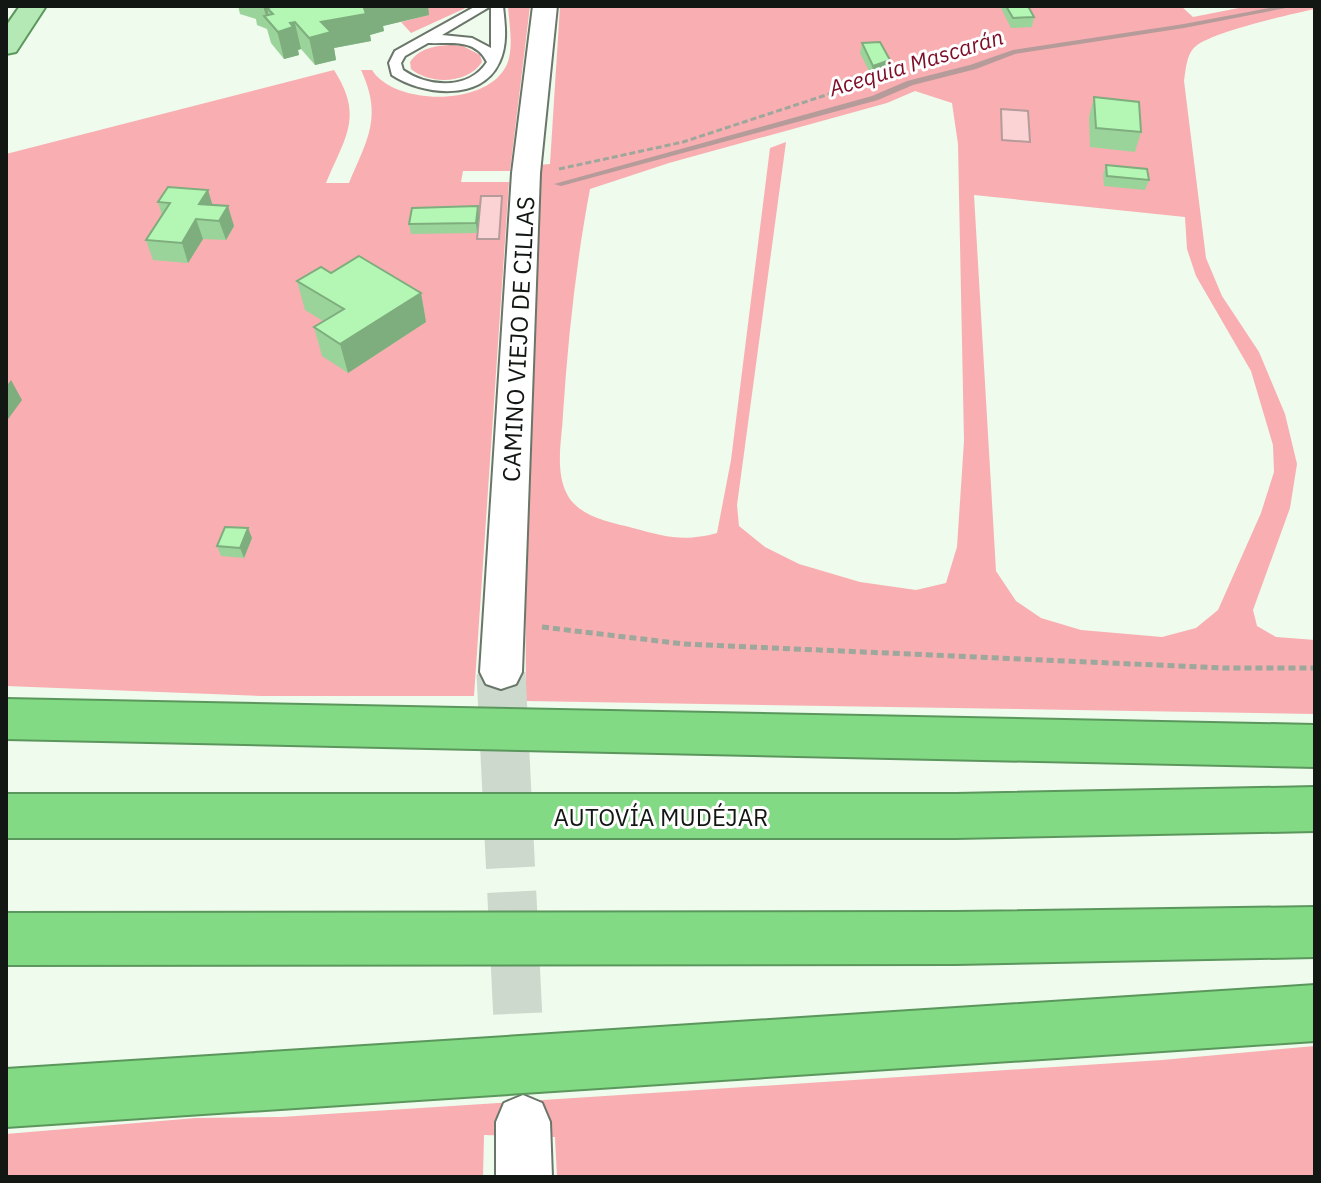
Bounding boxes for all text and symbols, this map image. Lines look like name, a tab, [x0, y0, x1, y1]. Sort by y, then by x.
water label: Acequia Mascarán	[824, 22, 1007, 103]
street label: CAMINO VIEJO DE CILLAS	[495, 195, 541, 483]
street label: AUTOVÍA MUDÉJAR	[554, 801, 768, 833]

